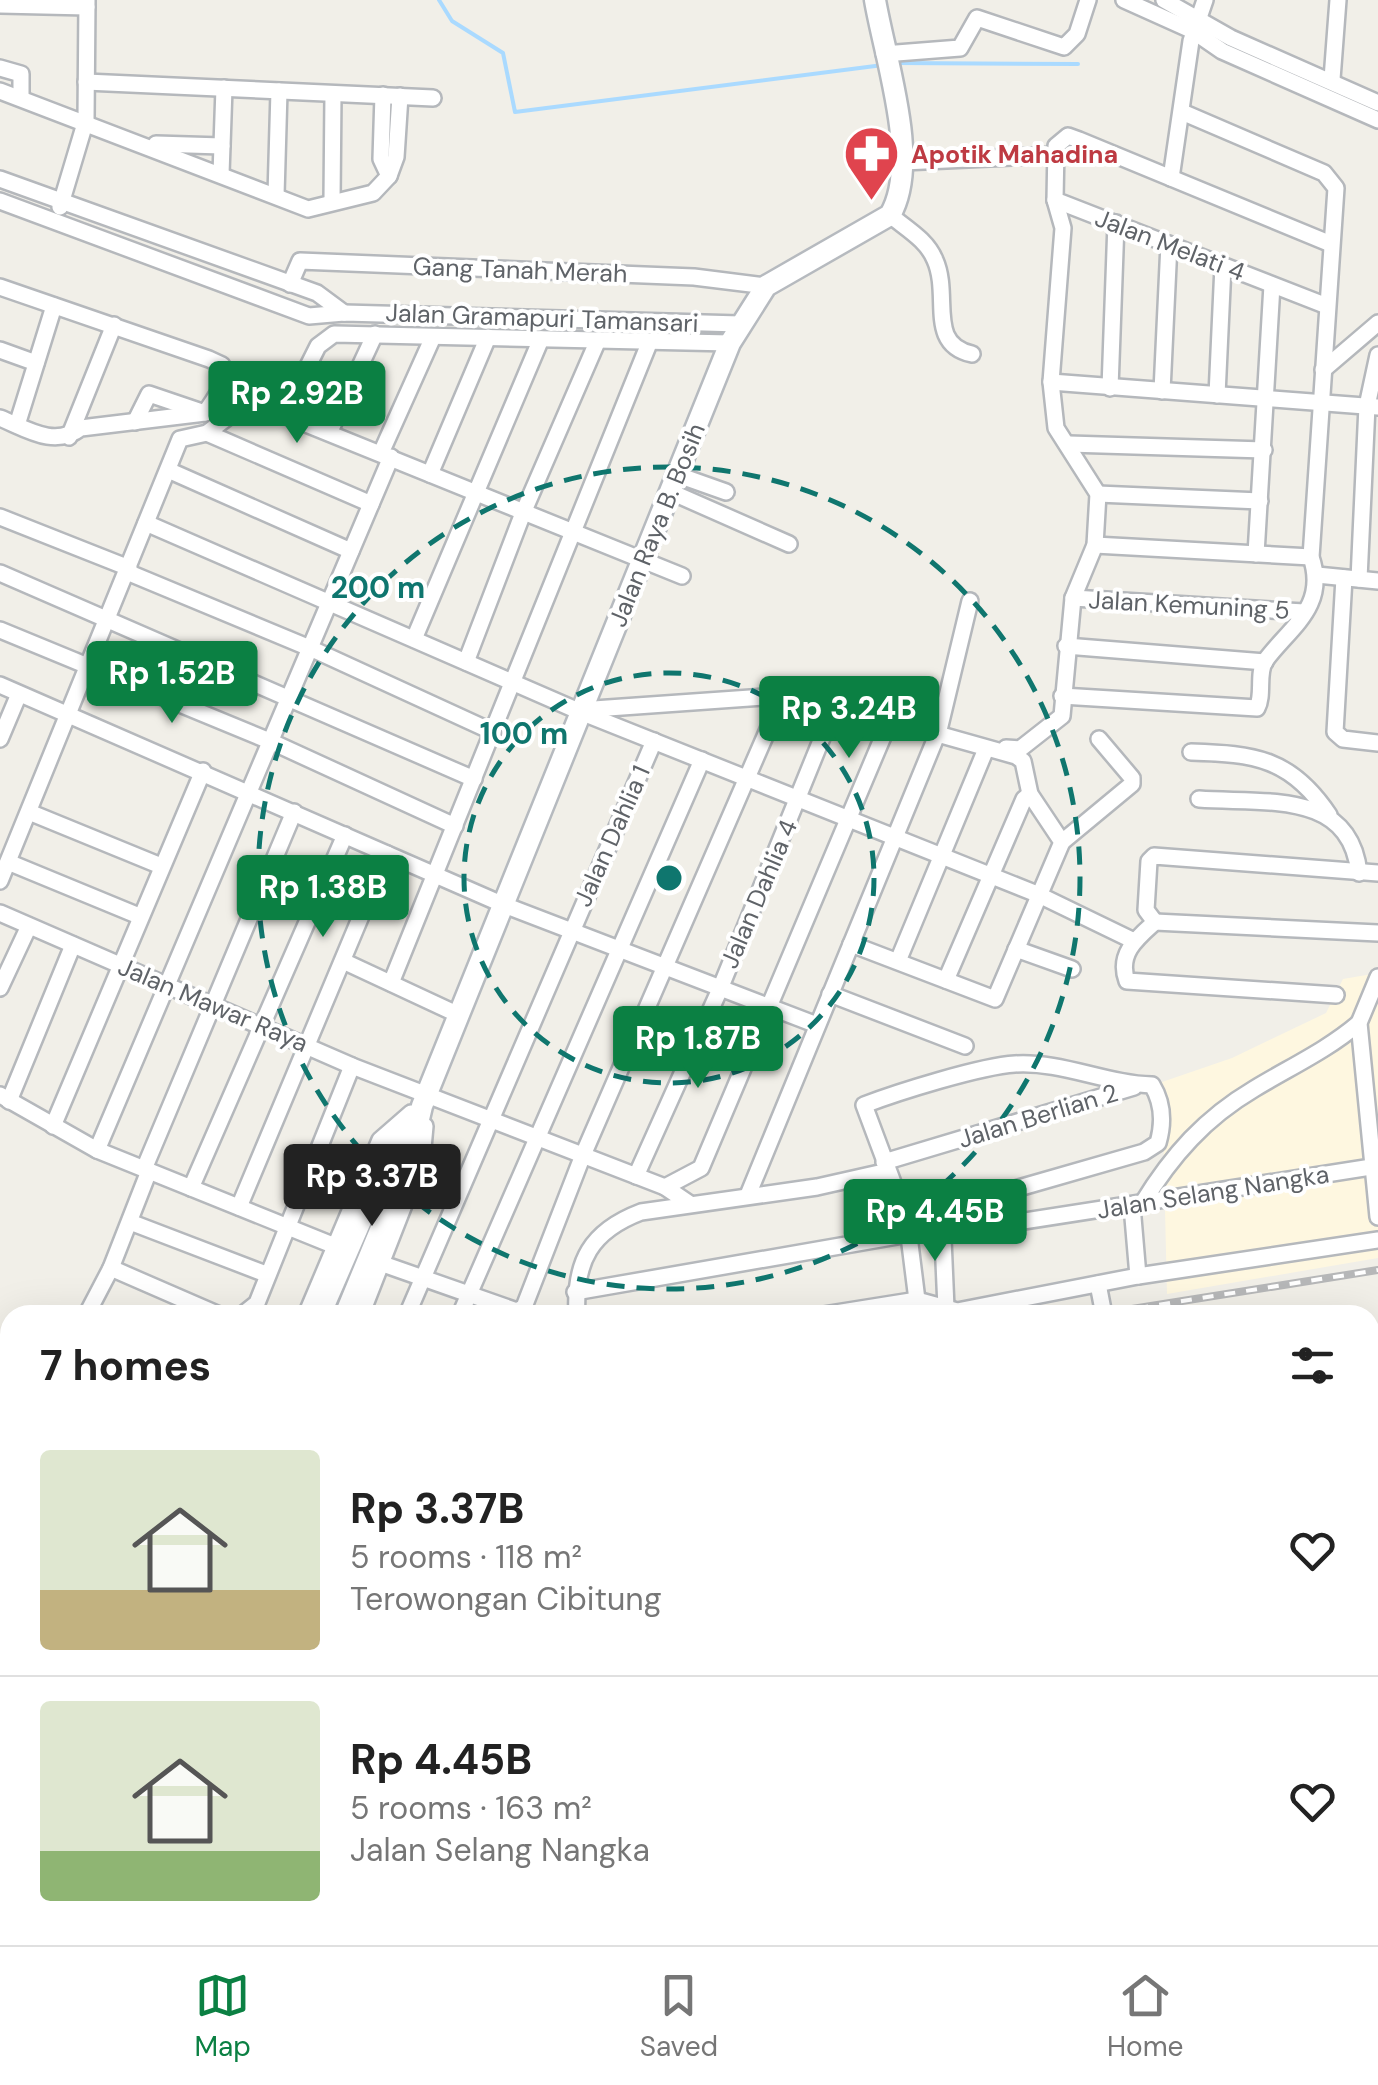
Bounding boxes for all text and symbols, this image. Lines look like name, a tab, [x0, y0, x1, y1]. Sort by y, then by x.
pharmacy icon: Apotik Mahadina	[842, 124, 902, 203]
place label: Apotik Mahadina	[911, 138, 1118, 171]
street label: Jalan Melati 4	[1090, 201, 1250, 289]
street label: Gang Tanah Merah	[412, 250, 628, 290]
street label: Jalan Gramapuri Tamansari	[385, 296, 699, 340]
pin: Rp 2.92B	[194, 361, 400, 446]
text: Rp 2.92B	[230, 372, 364, 414]
street label: Jalan Raya B. Bosih	[601, 418, 713, 632]
text: 200 m	[331, 568, 425, 607]
street label: Jalan Kemuning 5	[1088, 583, 1290, 627]
pin: Rp 1.52B	[69, 641, 275, 726]
text: Rp 1.52B	[109, 652, 235, 694]
pin: Rp 3.24B	[746, 676, 952, 761]
text: Rp 3.24B	[781, 687, 917, 729]
text: 100 m	[480, 714, 568, 753]
street label: Jalan Dahlia 1	[566, 760, 658, 912]
street label: Jalan Dahlia 4	[713, 815, 805, 973]
pin: Rp 1.38B	[220, 855, 426, 940]
centre of rings	[651, 860, 687, 896]
text: Rp 1.38B	[259, 866, 387, 908]
street label: Jalan Mawar Raya	[113, 950, 313, 1060]
pin: Rp 1.87B	[595, 1006, 801, 1091]
text: Rp 1.87B	[635, 1017, 761, 1059]
street label: Jalan Berlian 2	[954, 1076, 1122, 1156]
pin: Rp 3.37B	[269, 1144, 475, 1229]
text: Rp 3.37B	[306, 1155, 438, 1197]
street label: Jalan Selang Nangka	[1095, 1157, 1331, 1227]
pin: Rp 4.45B	[832, 1179, 1038, 1264]
text: Rp 4.45B	[866, 1190, 1004, 1232]
text: 7 homes	[40, 1338, 211, 1393]
icon: filters	[1285, 1338, 1340, 1393]
text: Rp 3.37B	[350, 1481, 524, 1536]
icon: home	[120, 1490, 240, 1610]
icon: heart	[1285, 1523, 1340, 1578]
text: 5 rooms · 118 m²	[350, 1536, 582, 1578]
text: Terowongan Cibitung	[350, 1578, 662, 1620]
text: Rp 4.45B	[350, 1732, 532, 1787]
icon: home	[120, 1741, 240, 1861]
icon: heart	[1285, 1774, 1340, 1829]
text: 5 rooms · 163 m²	[350, 1787, 592, 1829]
text: Jalan Selang Nangka	[350, 1829, 650, 1871]
tab: Map	[194, 1968, 251, 2065]
tab: Saved	[640, 1968, 718, 2065]
tab: Home	[1107, 1968, 1184, 2065]

